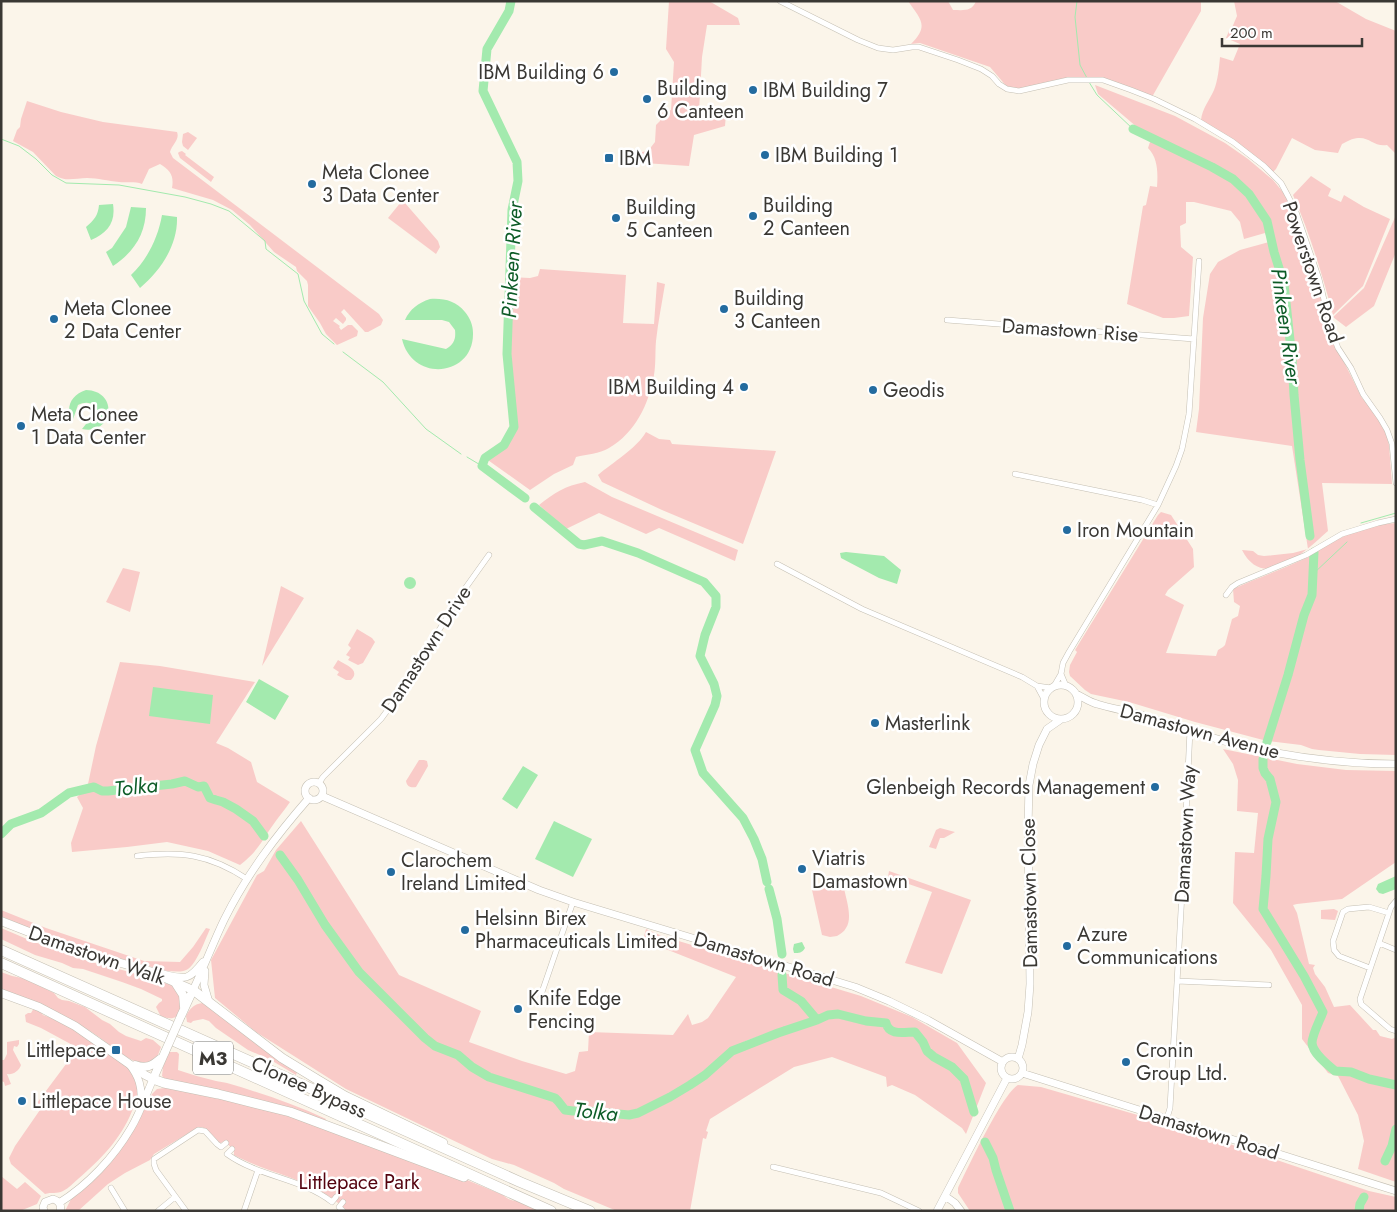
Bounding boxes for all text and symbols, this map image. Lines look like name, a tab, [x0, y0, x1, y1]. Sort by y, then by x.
scale bar	[1222, 15, 1362, 47]
text: 200 m	[1230, 22, 1273, 44]
place label: IBM Building 6	[478, 58, 604, 87]
marker: IBM Building 6	[608, 66, 620, 78]
place label: Building 6 Canteen	[657, 74, 744, 126]
place label: IBM Building 7	[763, 76, 888, 105]
marker: IBM Building 7	[747, 84, 759, 96]
marker: Building 6 Canteen	[641, 93, 653, 105]
place label: IBM Building 1	[775, 141, 898, 170]
place label: IBM	[619, 144, 651, 173]
marker: IBM Building 1	[759, 149, 771, 161]
marker: IBM	[603, 152, 615, 164]
place label: Meta Clonee 3 Data Center	[322, 158, 439, 210]
marker: Meta Clonee 3 Data Center	[306, 178, 318, 190]
place label: Building 2 Canteen	[763, 191, 850, 243]
place label: Building 5 Canteen	[626, 193, 713, 245]
street label: Powerstown Road	[1275, 197, 1350, 347]
water label: Pinkeen River	[494, 200, 530, 319]
marker: Building 2 Canteen	[747, 210, 759, 222]
marker: Building 5 Canteen	[610, 212, 622, 224]
water label: Pinkeen River	[1263, 266, 1309, 387]
place label: Building 3 Canteen	[734, 284, 821, 336]
place label: Meta Clonee 2 Data Center	[64, 294, 182, 346]
marker: Building 3 Canteen	[718, 303, 730, 315]
street label: Damastown Rise	[1001, 311, 1139, 350]
marker: Meta Clonee 2 Data Center	[48, 313, 60, 325]
place label: IBM Building 4	[608, 373, 734, 402]
place label: Geodis	[883, 376, 944, 405]
marker: IBM Building 4	[738, 381, 750, 393]
marker: Geodis	[867, 384, 879, 396]
place label: Meta Clonee 1 Data Center	[31, 400, 146, 452]
marker: Meta Clonee 1 Data Center	[15, 420, 27, 432]
place label: Iron Mountain	[1077, 516, 1194, 545]
marker: Iron Mountain	[1061, 524, 1073, 536]
street label: Damastown Drive	[374, 580, 478, 719]
street label: Damastown Avenue	[1117, 696, 1283, 767]
place label: Masterlink	[885, 709, 970, 738]
marker: Masterlink	[869, 717, 881, 729]
street label: Damastown Way	[1167, 764, 1204, 904]
water label: Tolka	[113, 770, 160, 804]
place label: Glenbeigh Records Management	[866, 773, 1145, 802]
marker: Glenbeigh Records Management	[1149, 781, 1161, 793]
street label: Damastown Close	[1014, 818, 1045, 968]
place label: Viatris Damastown	[812, 844, 908, 896]
place label: Clarochem Ireland Limited	[401, 846, 526, 898]
marker: Viatris Damastown	[796, 863, 808, 875]
marker: Clarochem Ireland Limited	[385, 866, 397, 878]
place label: Helsinn Birex Pharmaceuticals Limited	[475, 904, 678, 956]
street label: Damastown Walk	[25, 919, 169, 992]
place label: Azure Communications	[1077, 920, 1218, 972]
marker: Helsinn Birex Pharmaceuticals Limited	[459, 924, 471, 936]
street label: Damastown Road	[690, 924, 838, 995]
marker: Azure Communications	[1061, 940, 1073, 952]
place label: Knife Edge Fencing	[528, 984, 621, 1036]
marker: Knife Edge Fencing	[512, 1003, 524, 1015]
place label: Littlepace	[26, 1036, 106, 1065]
place label: Cronin Group Ltd.	[1136, 1036, 1228, 1088]
road number: M3	[193, 1042, 233, 1074]
marker: Littlepace	[110, 1044, 122, 1056]
street label: Clonee Bypass	[247, 1049, 371, 1126]
marker: Cronin Group Ltd.	[1120, 1056, 1132, 1068]
place label: Littlepace House	[32, 1087, 172, 1116]
marker: Littlepace House	[16, 1095, 28, 1107]
water label: Tolka	[573, 1095, 620, 1129]
street label: Damastown Road	[1135, 1097, 1283, 1168]
park label: Littlepace Park	[298, 1168, 420, 1197]

